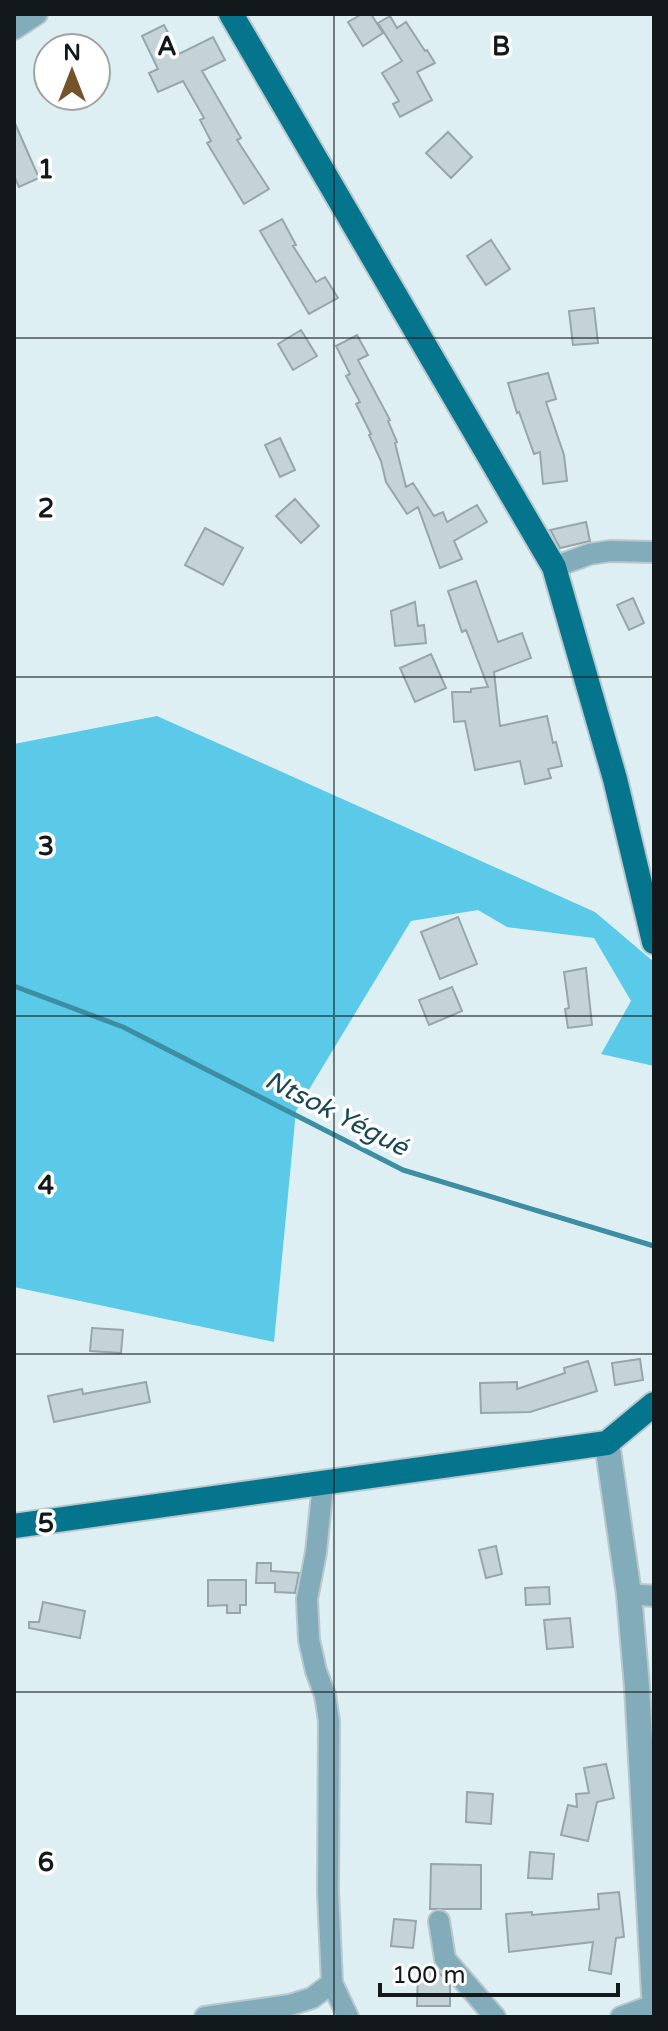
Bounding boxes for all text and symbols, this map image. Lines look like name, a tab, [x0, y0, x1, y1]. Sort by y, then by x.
text: A	[157, 31, 177, 62]
text: B	[492, 31, 510, 62]
north arrow	[32, 32, 112, 112]
text: N	[63, 40, 81, 66]
text: 1	[38, 154, 54, 185]
text: 2	[38, 493, 54, 524]
text: 3	[38, 831, 54, 862]
water label: Ntsok Yégué	[260, 1064, 414, 1163]
text: 4	[38, 1170, 54, 1201]
text: 5	[38, 1508, 54, 1539]
text: 6	[38, 1847, 54, 1878]
scale bar	[380, 1947, 618, 1997]
text: 100 m	[392, 1961, 466, 1990]

